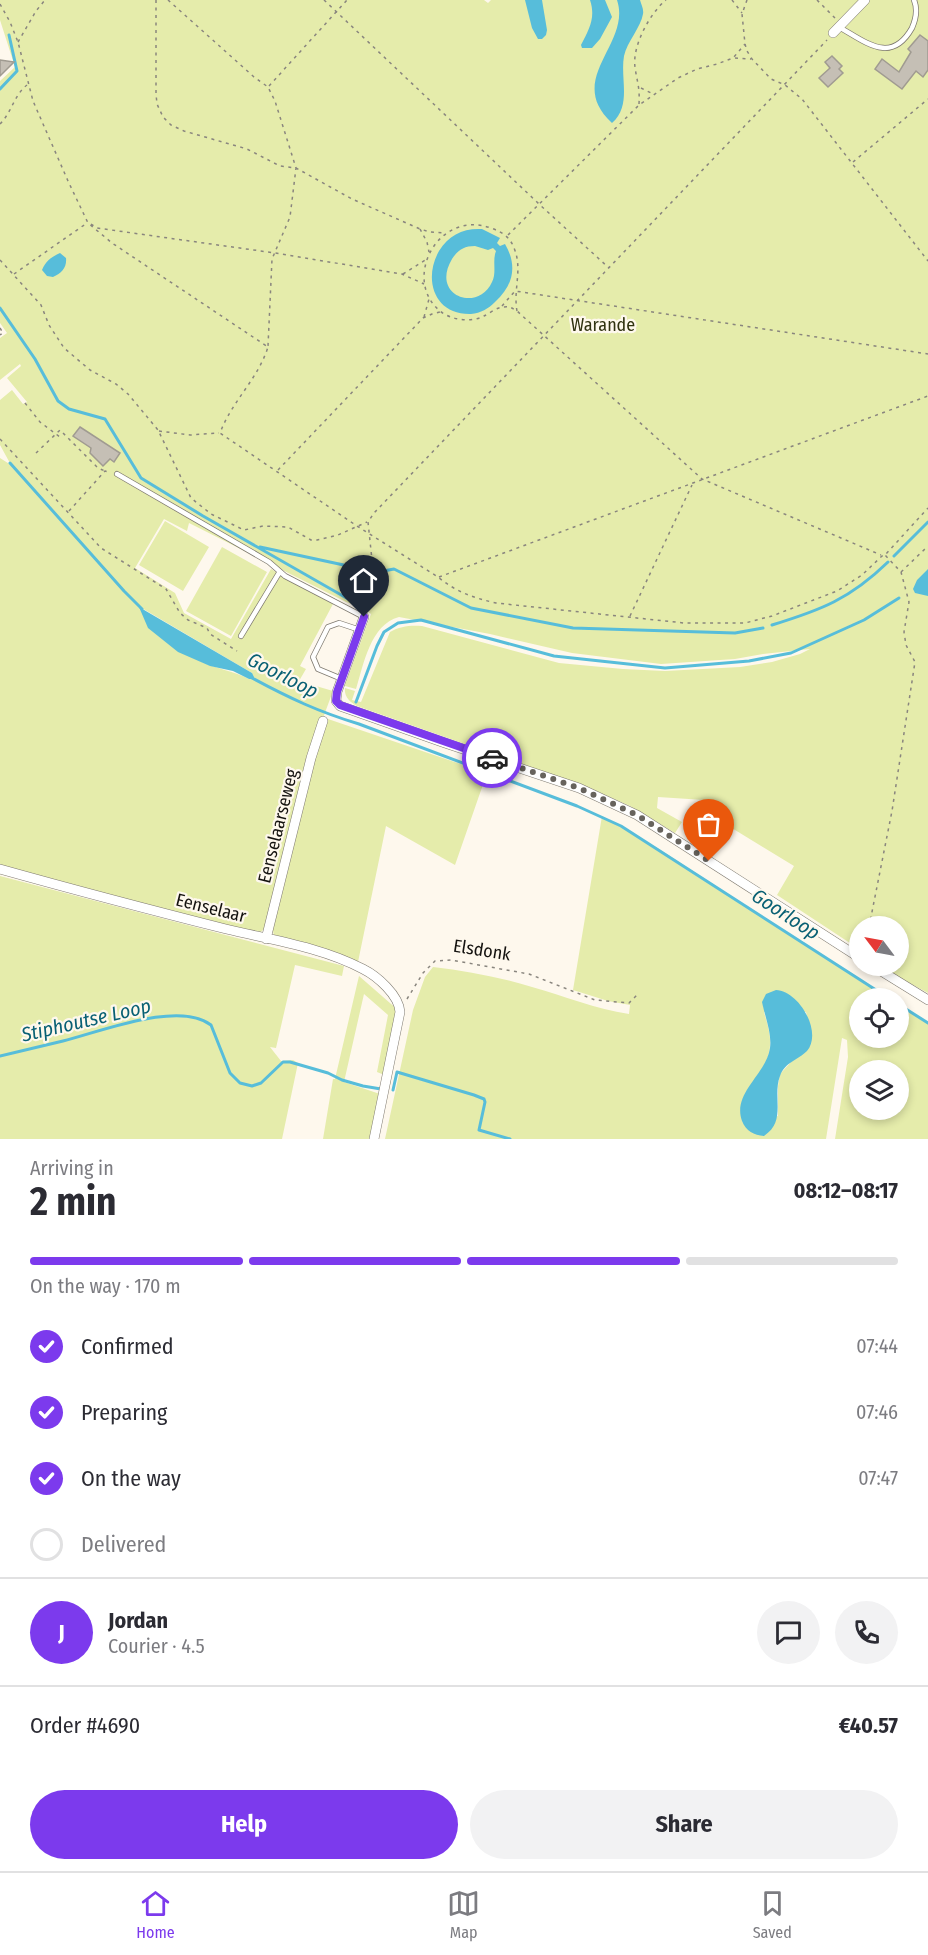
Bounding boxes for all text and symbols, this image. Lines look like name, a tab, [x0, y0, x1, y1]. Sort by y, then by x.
park label: Warande	[571, 314, 635, 336]
pin	[338, 555, 389, 617]
icon: home	[347, 564, 380, 597]
water label: Goorloop	[244, 647, 322, 703]
courier	[462, 728, 522, 788]
icon: car	[476, 742, 509, 775]
street label: Eenselaarseweg	[253, 766, 303, 885]
pin	[683, 799, 734, 861]
icon: bag	[692, 808, 725, 841]
water label: Goorloop	[748, 883, 824, 945]
street label: Eenselaar	[174, 889, 249, 927]
north arrow	[849, 916, 909, 976]
map controls	[849, 916, 909, 1120]
street label: Elsdonk	[452, 935, 513, 965]
button: locate	[849, 988, 909, 1048]
water label: Stiphoutse Loop	[18, 993, 153, 1047]
button: layers	[849, 1060, 909, 1120]
text: Arriving in	[30, 1156, 114, 1180]
text: 08:12–08:17	[794, 1177, 898, 1204]
text: 2 min	[30, 1179, 116, 1225]
text: On the way · 170 m	[30, 1274, 181, 1298]
icon: check	[30, 1330, 63, 1363]
text: Confirmed	[81, 1333, 174, 1360]
text: 07:44	[856, 1334, 898, 1358]
icon: check	[30, 1396, 63, 1429]
text: Preparing	[81, 1399, 167, 1426]
text: 07:46	[856, 1400, 898, 1424]
icon: check	[30, 1462, 63, 1495]
text: On the way	[81, 1465, 181, 1492]
text: 07:47	[858, 1466, 898, 1490]
text: Delivered	[81, 1531, 166, 1558]
button: chat	[757, 1601, 820, 1664]
button: phone	[835, 1601, 898, 1664]
text: Jordan	[108, 1607, 168, 1634]
text: J	[58, 1619, 65, 1646]
text: Courier · 4.5	[108, 1634, 205, 1658]
text: Order #4690	[30, 1712, 140, 1739]
text: €40.57	[839, 1712, 898, 1739]
button: Help	[30, 1790, 458, 1859]
button: Share	[470, 1790, 898, 1859]
tab: Home	[136, 1887, 175, 1942]
tab: Map	[447, 1887, 480, 1942]
tab: Saved	[753, 1887, 792, 1942]

